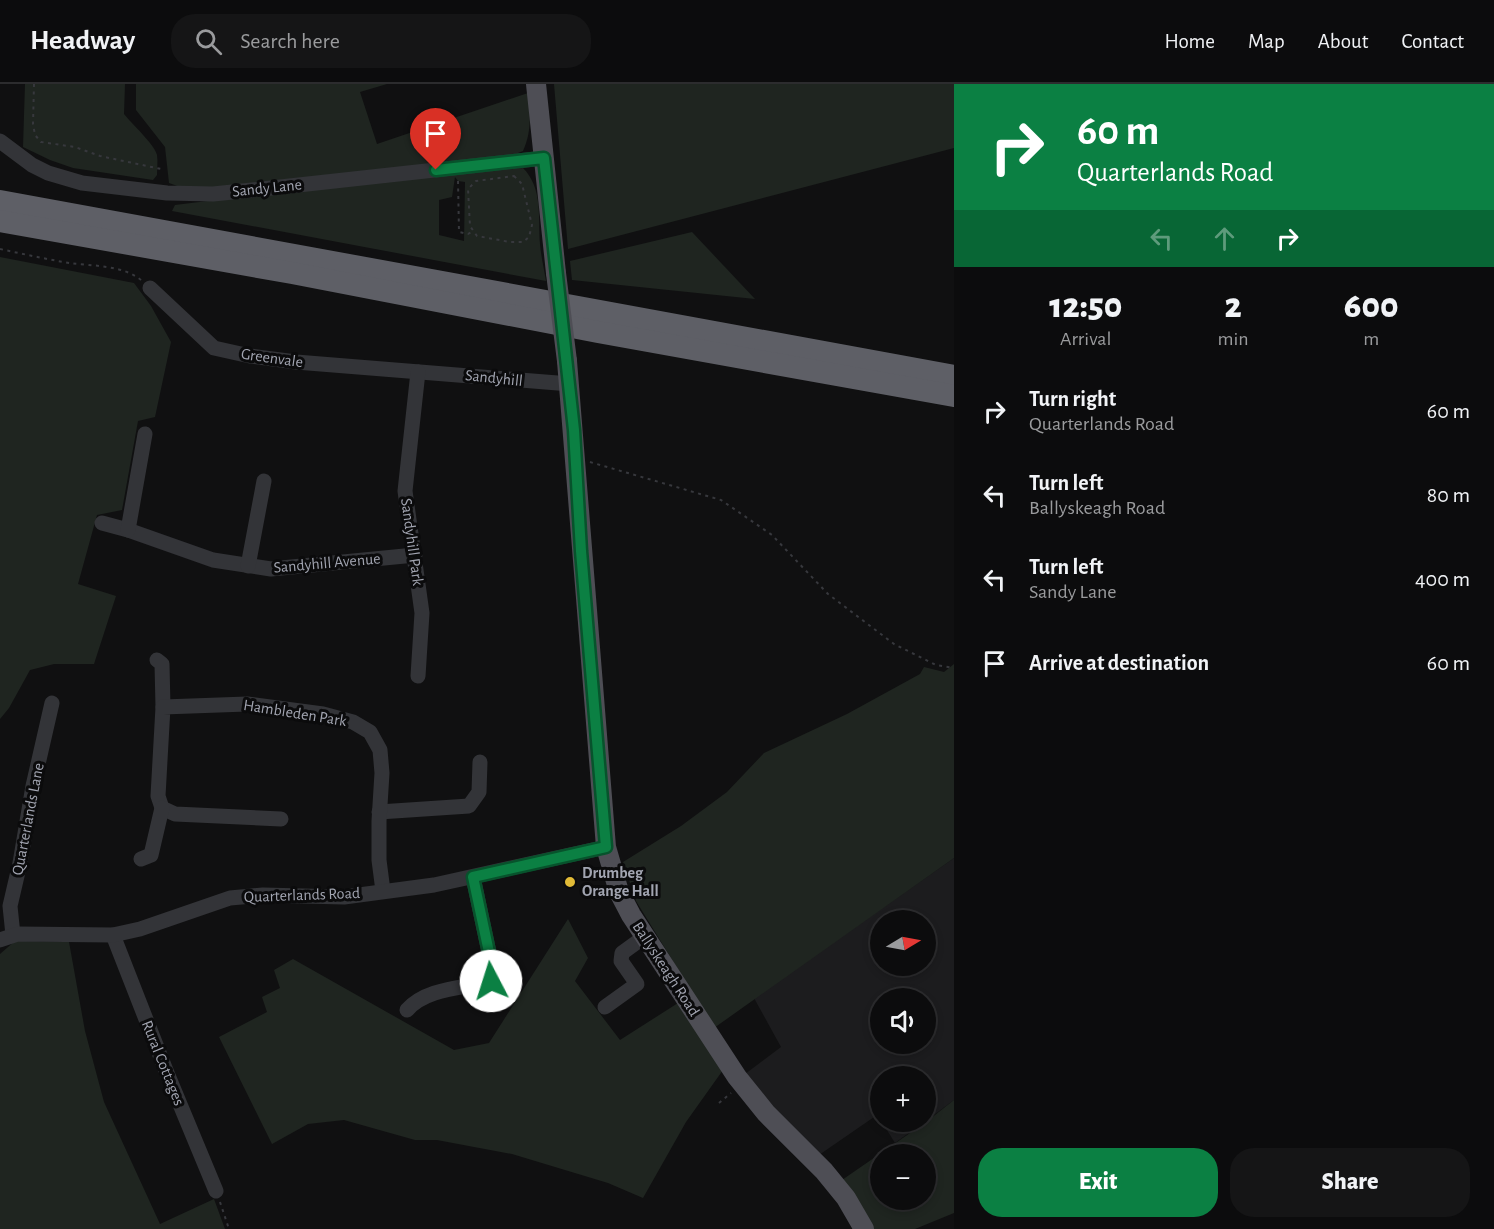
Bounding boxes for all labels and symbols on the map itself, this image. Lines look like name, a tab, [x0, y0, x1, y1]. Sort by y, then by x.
pin	[410, 108, 461, 170]
street label: Sandy Lane	[231, 176, 303, 201]
street label: Greenvale	[240, 346, 304, 370]
street label: Sandyhill	[464, 367, 524, 390]
street label: Sandyhill Park	[397, 497, 426, 588]
street label: Sandyhill Avenue	[273, 550, 381, 577]
street label: Hambleden Park	[242, 697, 348, 729]
street label: Quarterlands Lane	[9, 761, 48, 877]
place label: Drumbeg Orange Hall	[582, 865, 659, 899]
marker: Drumbeg Orange Hall	[563, 875, 577, 889]
street label: Quarterlands Road	[244, 885, 360, 906]
north arrow	[870, 910, 936, 976]
street label: Ballyskeagh Road	[629, 919, 702, 1020]
position arrow	[459, 949, 523, 1013]
street label: Rural Cottages	[139, 1018, 187, 1108]

